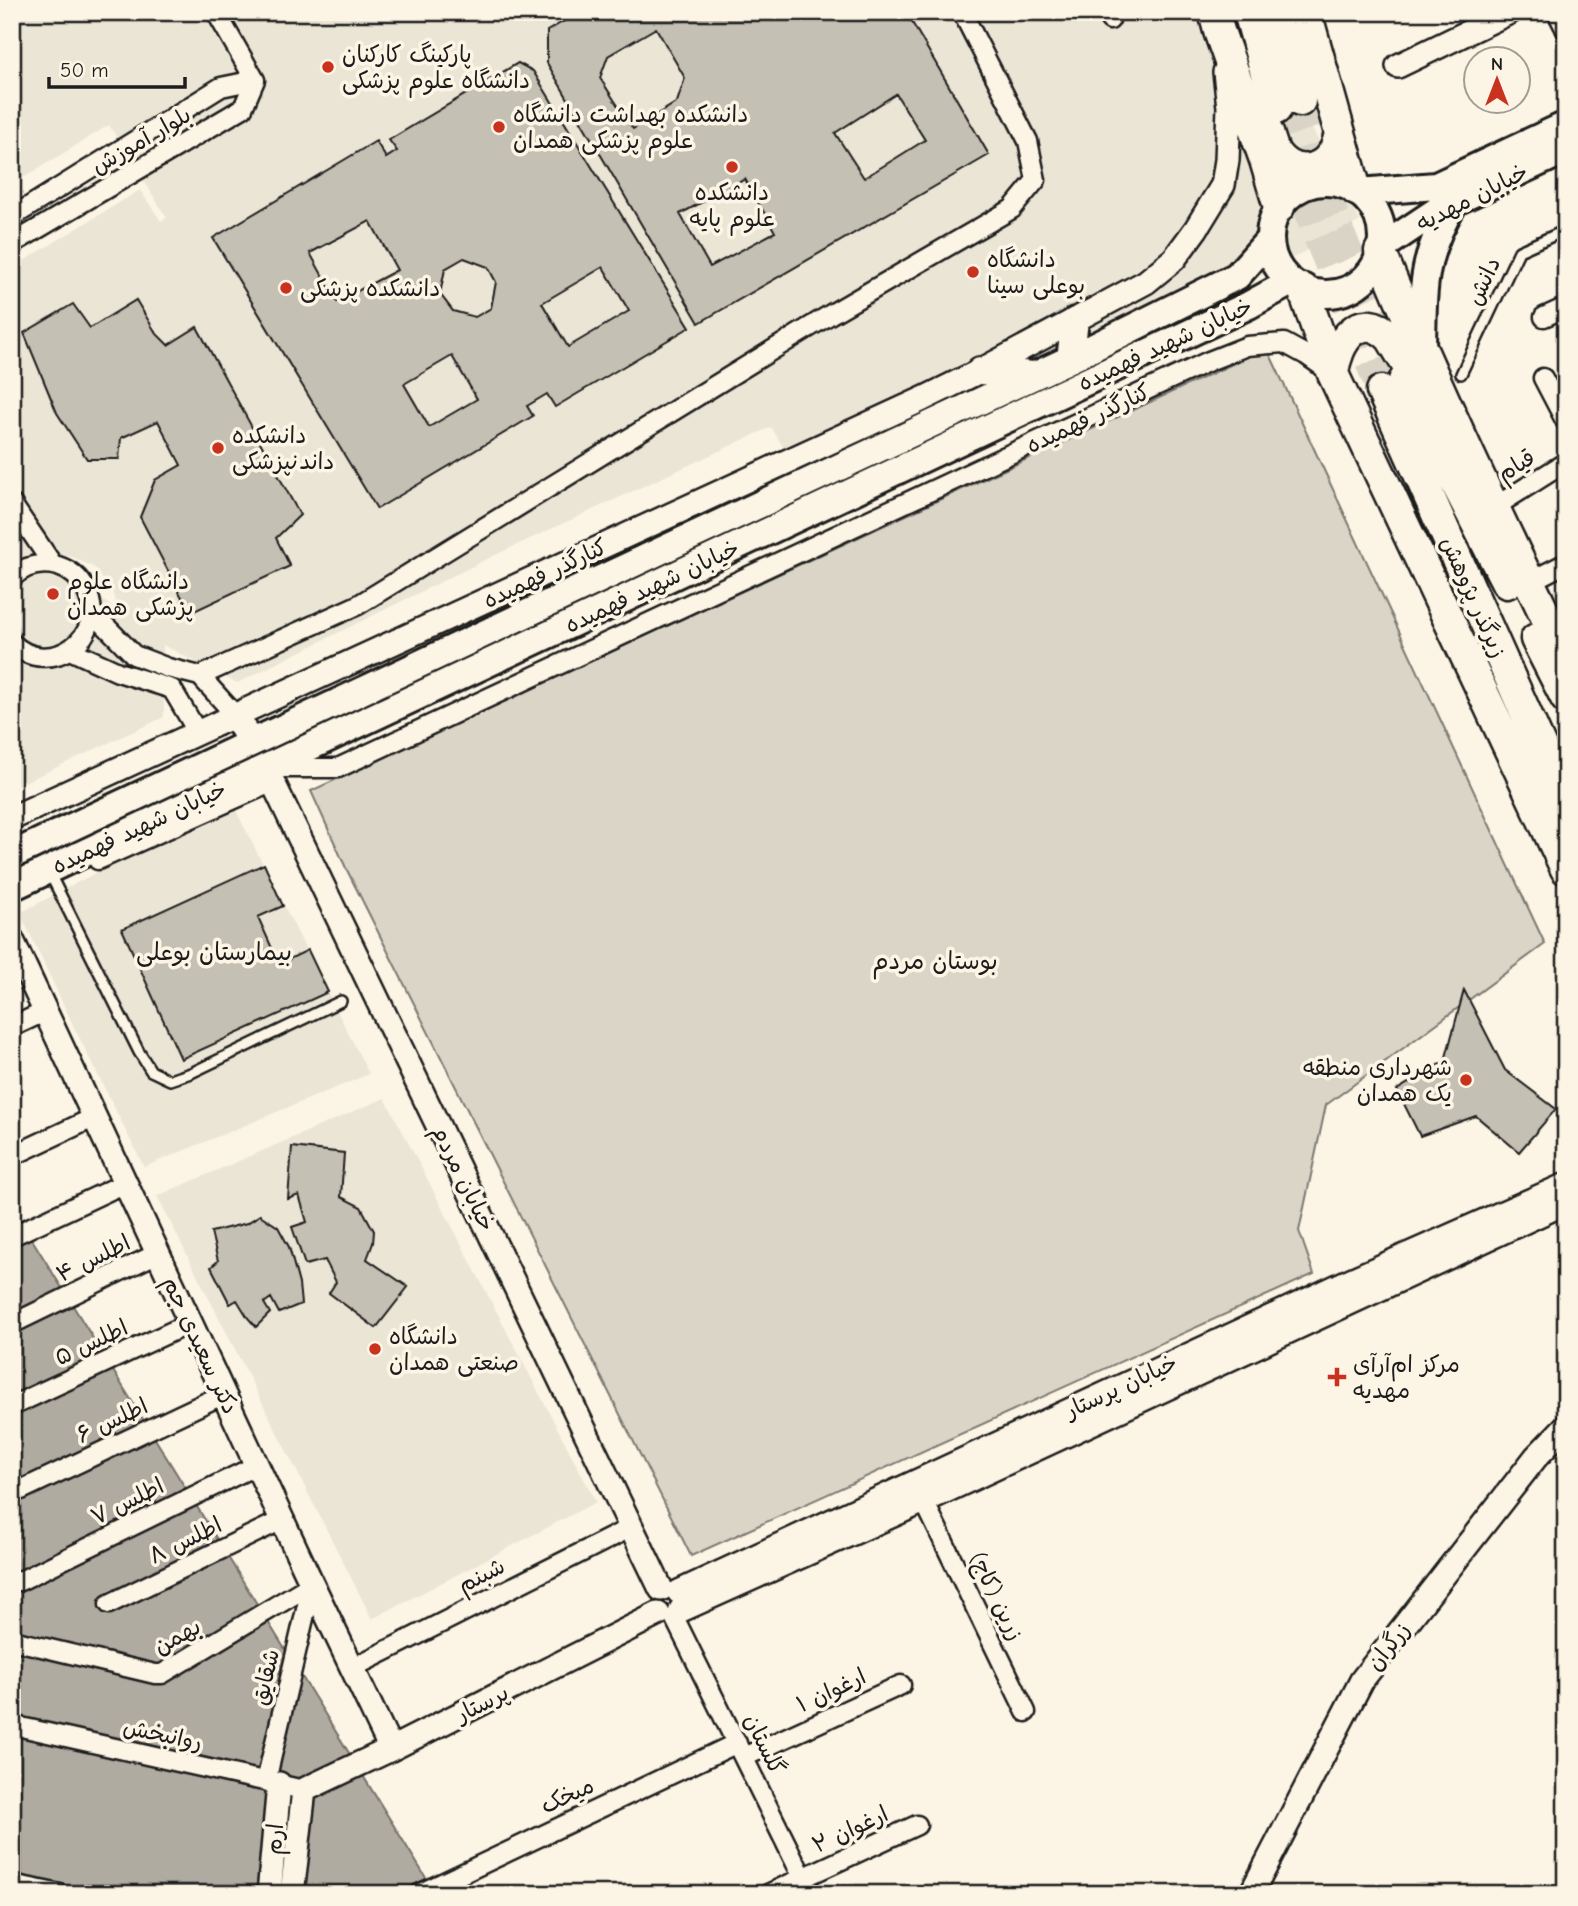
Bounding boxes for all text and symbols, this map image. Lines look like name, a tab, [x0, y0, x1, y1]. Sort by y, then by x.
place label: پارکینگ کارکنان دانشگاه علوم پزشکی	[342, 41, 530, 98]
scale bar	[49, 46, 186, 90]
north arrow	[1462, 46, 1532, 116]
text: N	[1491, 53, 1503, 75]
text: 50 m	[60, 58, 109, 82]
marker: پارکینگ کارکنان دانشگاه علوم پزشکی	[320, 59, 336, 75]
street label: بلوار آموزش	[87, 101, 196, 180]
place label: دانشکده بهداشت دانشگاه علوم پزشکی همدان	[513, 101, 748, 158]
marker: دانشکده بهداشت دانشگاه علوم پزشکی همدان	[491, 119, 507, 135]
street label: خیابان مهدیه	[1412, 158, 1533, 237]
marker: دانشکده علوم پایه	[724, 159, 740, 175]
place label: دانشکده علوم پایه	[689, 179, 775, 236]
place label: دانشگاه بوعلی سینا	[987, 246, 1085, 300]
street label: دانش	[1461, 253, 1506, 310]
marker: دانشگاه بوعلی سینا	[965, 264, 981, 280]
place label: دانشکده پزشکی	[300, 275, 440, 303]
marker: دانشکده پزشکی	[278, 280, 294, 296]
street label: خیابان شهید فهمیده	[1074, 292, 1257, 397]
street label: کنارگذر فهمیده	[1022, 378, 1155, 459]
place label: دانشکده داندنپزشکی	[232, 422, 334, 476]
marker: دانشکده داندنپزشکی	[210, 440, 226, 456]
street label: قیام	[1492, 444, 1542, 491]
street label: کنارگذر فهمیده	[479, 533, 612, 614]
street label: زیرگذر پژوهش	[1434, 533, 1512, 662]
street label: خیابان شهید فهمیده	[561, 534, 744, 639]
place label: دانشگاه علوم پزشکی همدان	[67, 568, 194, 622]
marker: دانشگاه علوم پزشکی همدان	[45, 586, 61, 602]
street label: خیابان شهید فهمیده	[48, 775, 231, 880]
district label: بیمارستان بوعلی	[136, 938, 292, 967]
district label: بوستان مردم	[872, 947, 998, 980]
place label: شهرداری منطقه یک همدان	[1303, 1054, 1452, 1107]
marker: شهرداری منطقه یک همدان	[1458, 1072, 1474, 1088]
street label: خیابان مردم	[423, 1121, 501, 1237]
street label: اطلس ۴	[52, 1229, 135, 1288]
street label: دکتر سعیدی جم	[153, 1272, 244, 1420]
street label: اطلس ۵	[50, 1314, 132, 1371]
place label: دانشگاه صنعتی همدان	[389, 1323, 519, 1377]
marker: دانشگاه صنعتی همدان	[367, 1341, 383, 1357]
street label: خیابان پرستار	[1059, 1349, 1182, 1426]
place label: مرکز ام‌آر‌آی مهدیه	[1353, 1351, 1460, 1404]
marker: مرکز ام‌آر‌آی مهدیه	[1327, 1367, 1347, 1387]
street label: اطلس ۶	[72, 1392, 152, 1449]
street label: اطلس ۷	[86, 1472, 168, 1531]
street label: اطلس ۸	[144, 1511, 226, 1570]
street label: زرین (کاج)	[962, 1548, 1029, 1646]
street label: شبنم	[453, 1552, 511, 1602]
street label: بهمن	[149, 1613, 205, 1660]
street label: زرگران	[1361, 1617, 1416, 1676]
street label: شقایق	[246, 1646, 285, 1708]
street label: ارغوان ۱	[792, 1663, 870, 1718]
street label: پرستار	[449, 1679, 514, 1730]
street label: گلستان	[738, 1709, 791, 1779]
street label: روانبخش	[121, 1713, 205, 1756]
street label: میخک	[536, 1771, 598, 1819]
street label: ارغوان ۲	[808, 1800, 893, 1859]
street label: ارم	[260, 1822, 293, 1856]

